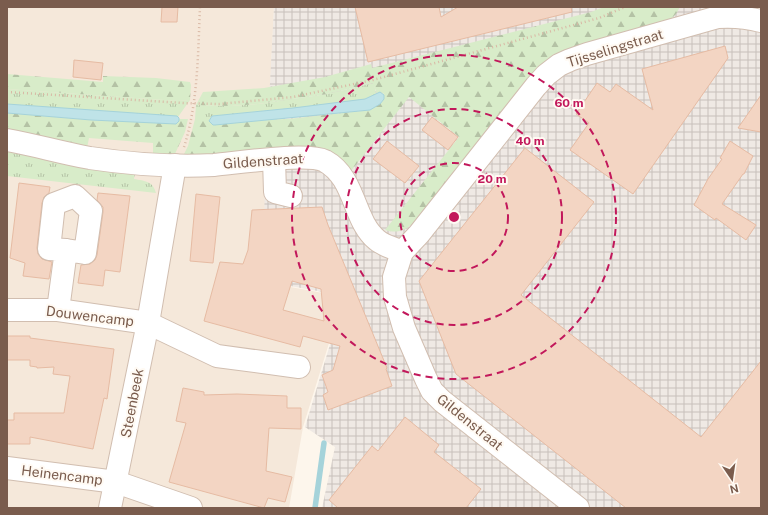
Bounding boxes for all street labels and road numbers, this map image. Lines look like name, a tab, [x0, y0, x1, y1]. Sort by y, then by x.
street label: Tijsselingstraat	[565, 26, 665, 70]
street label: Gildenstraat	[222, 150, 304, 172]
street label: Douwencamp	[45, 303, 135, 329]
street label: Steenbeek	[117, 367, 147, 439]
street label: Gildenstraat	[434, 391, 506, 453]
street label: Heinencamp	[20, 462, 104, 488]

